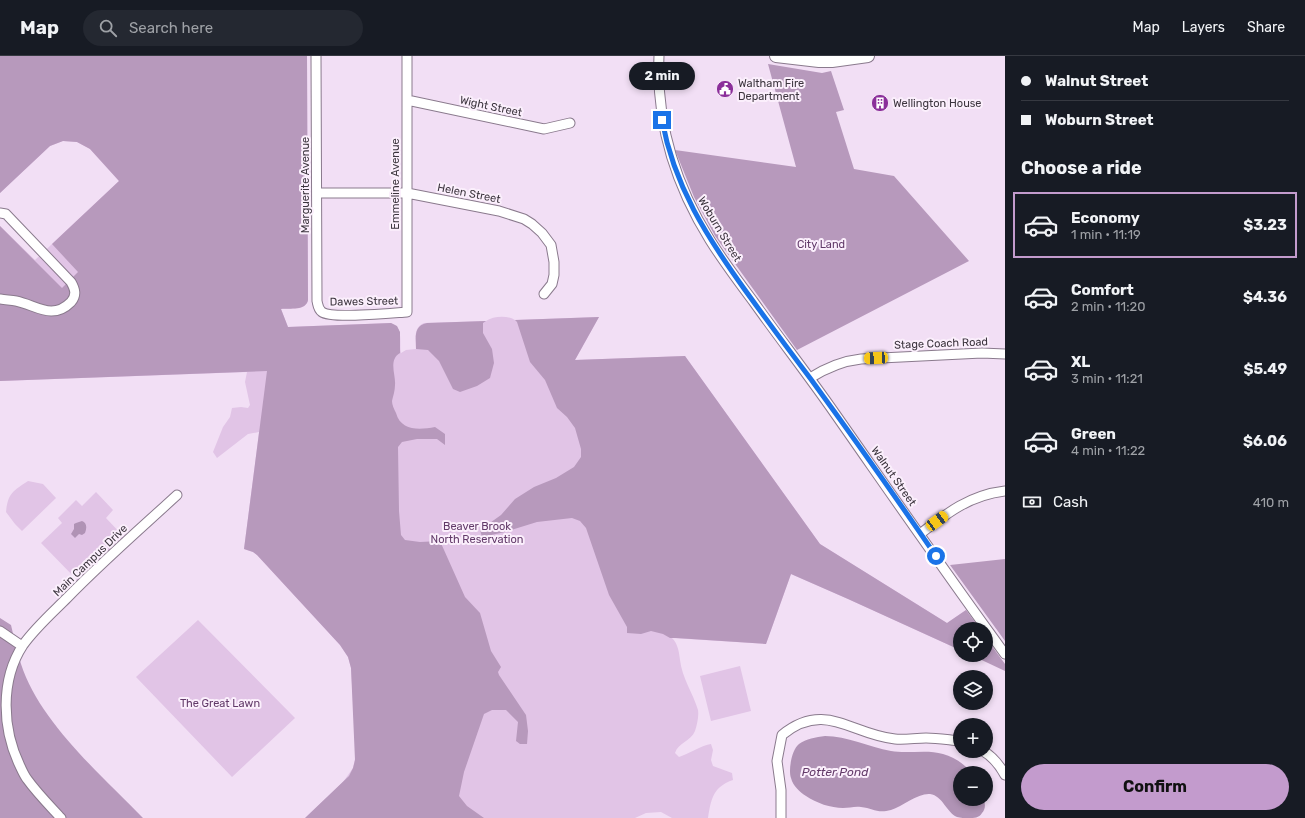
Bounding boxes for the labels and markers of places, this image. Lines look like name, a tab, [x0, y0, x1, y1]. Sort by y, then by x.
place label: Waltham Fire Department	[738, 77, 804, 103]
public building icon: Waltham Fire Department	[715, 79, 735, 99]
building icon: Wellington House	[870, 93, 890, 113]
place label: Wellington House	[893, 97, 982, 110]

